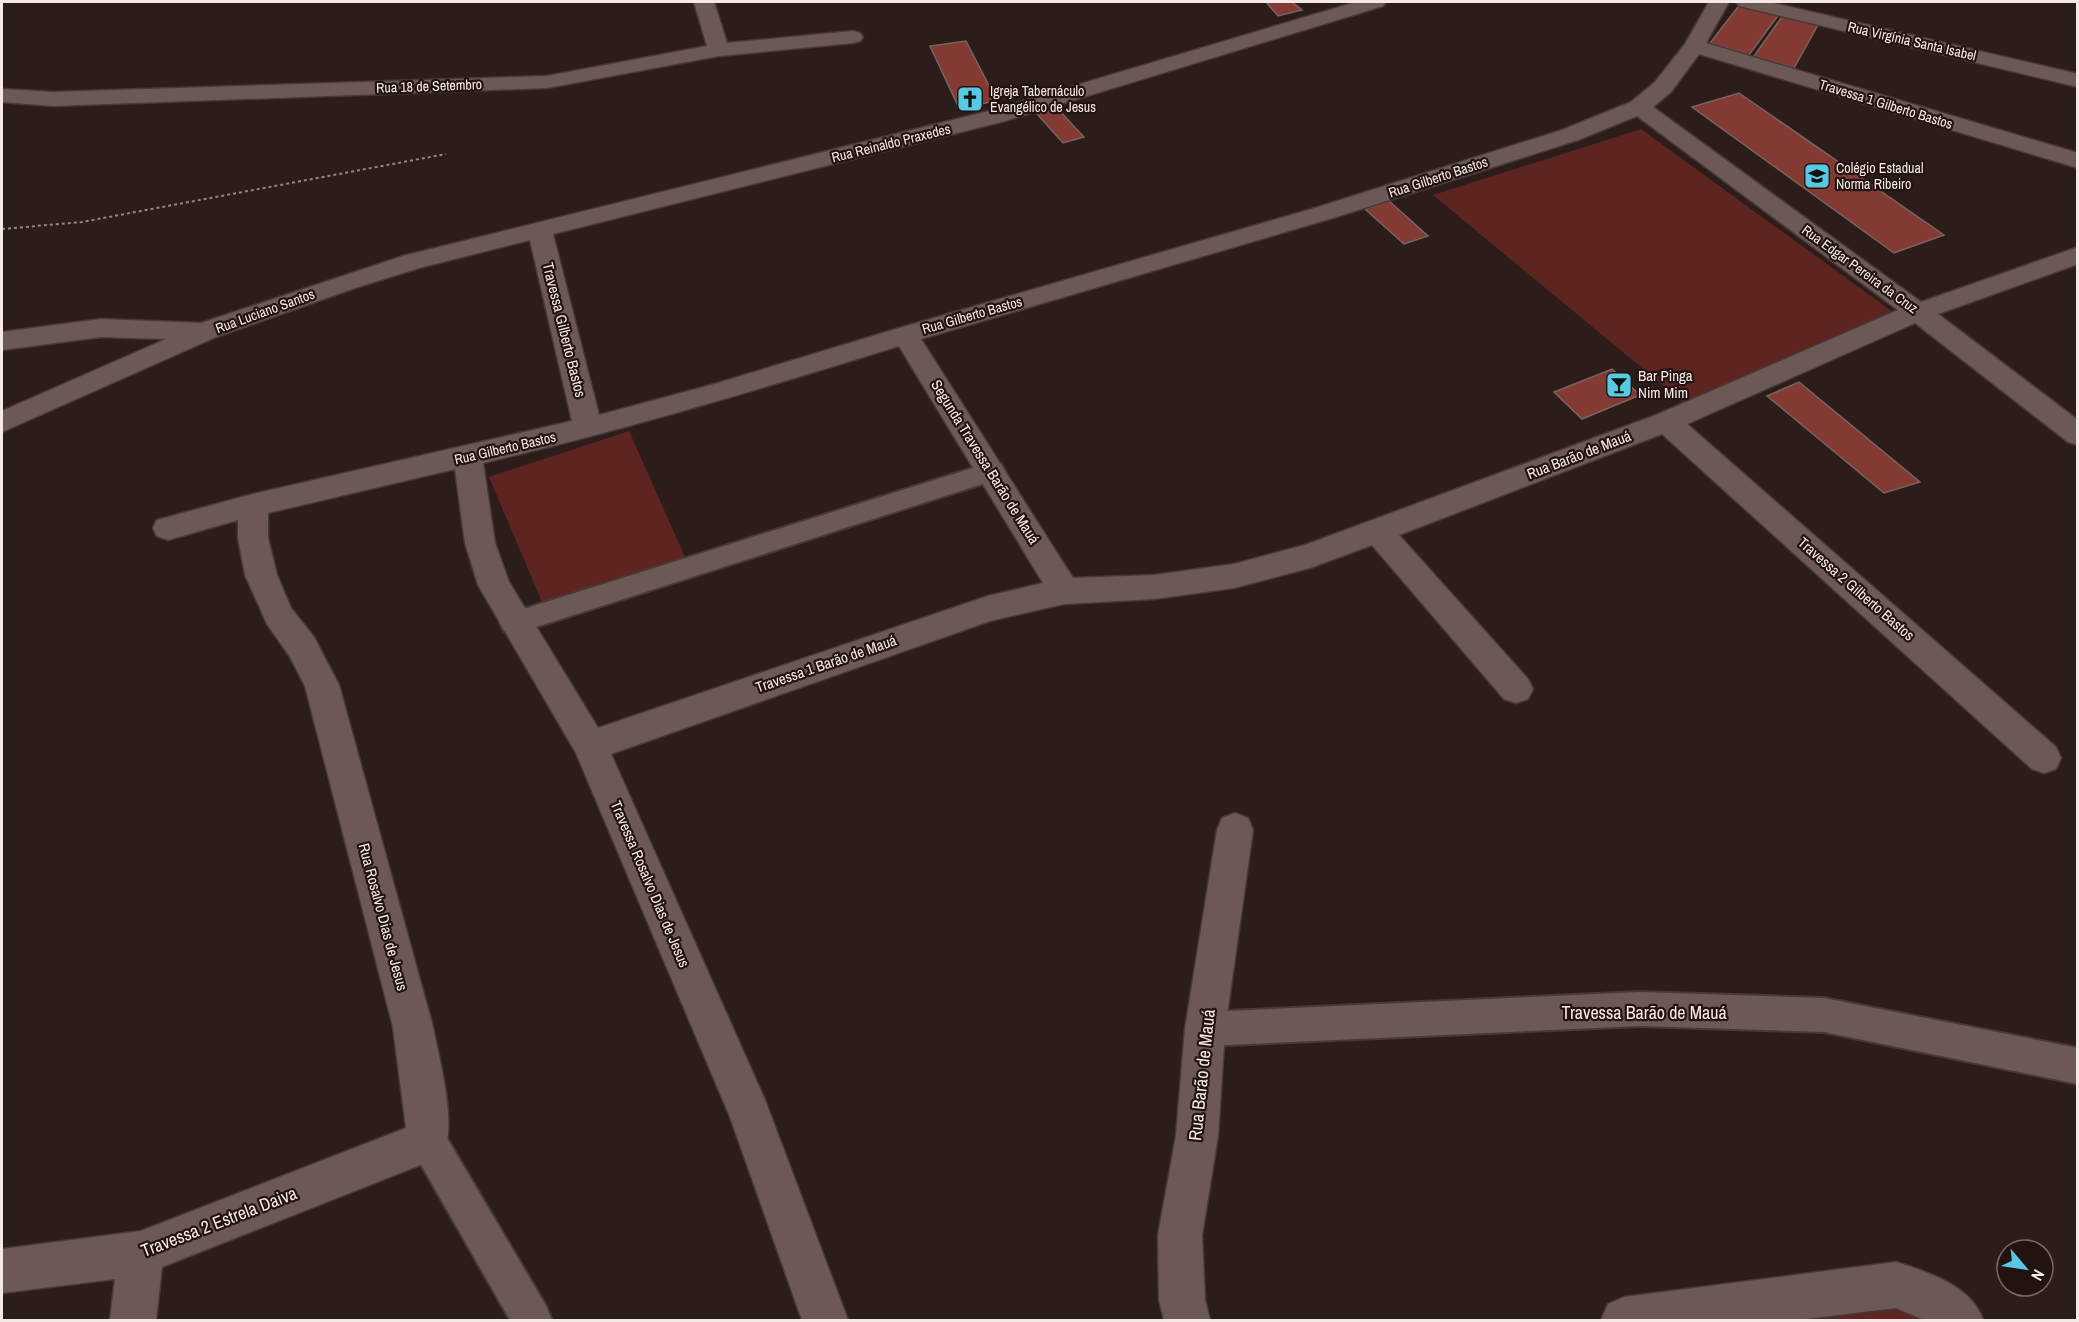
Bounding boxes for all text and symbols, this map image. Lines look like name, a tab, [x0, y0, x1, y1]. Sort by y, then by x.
street label: Rua Virgínia Santa Isabel	[1846, 17, 1978, 65]
street label: Rua 18 de Setembro	[376, 75, 482, 97]
street label: Travessa 1 Gilberto Bastos	[1817, 75, 1955, 133]
place label: Igreja Tabernáculo Evangélico de Jesus	[990, 82, 1096, 116]
church icon: Igreja Tabernáculo Evangélico de Jesus	[955, 84, 985, 114]
street label: Rua Reinaldo Praxedes	[830, 119, 953, 166]
street label: Rua Gilberto Bastos	[1386, 152, 1490, 202]
place label: Colégio Estadual Norma Ribeiro	[1836, 159, 1923, 193]
school or university icon: Colégio Estadual Norma Ribeiro	[1802, 161, 1832, 191]
street label: Rua Edgar Pereira da Cruz	[1798, 221, 1922, 317]
street label: Travessa Gilberto Bastos	[538, 260, 591, 400]
street label: Rua Luciano Santos	[213, 285, 317, 337]
street label: Rua Gilberto Bastos	[920, 292, 1024, 338]
place label: Bar Pinga Nim Mim	[1638, 365, 1693, 403]
bar icon: Bar Pinga Nim Mim	[1604, 370, 1634, 400]
street label: Segunda Travessa Barão de Mauá	[926, 376, 1045, 548]
street label: Rua Barão de Mauá	[1524, 425, 1634, 484]
street label: Rua Gilberto Bastos	[453, 428, 558, 468]
street label: Travessa 2 Gilberto Bastos	[1793, 532, 1919, 645]
street label: Travessa 1 Barão de Mauá	[752, 629, 899, 698]
street label: Travessa Rosalvo Dias de Jesus	[606, 797, 695, 970]
street label: Rua Rosalvo Dias de Jesus	[354, 841, 413, 993]
street label: Travessa Barão de Mauá	[1561, 1000, 1727, 1025]
street label: Rua Barão de Mauá	[1182, 1008, 1221, 1142]
street label: Travessa 2 Estrela Daiva	[137, 1180, 300, 1263]
north arrow	[1995, 1238, 2055, 1298]
text: N	[2026, 1266, 2050, 1285]

